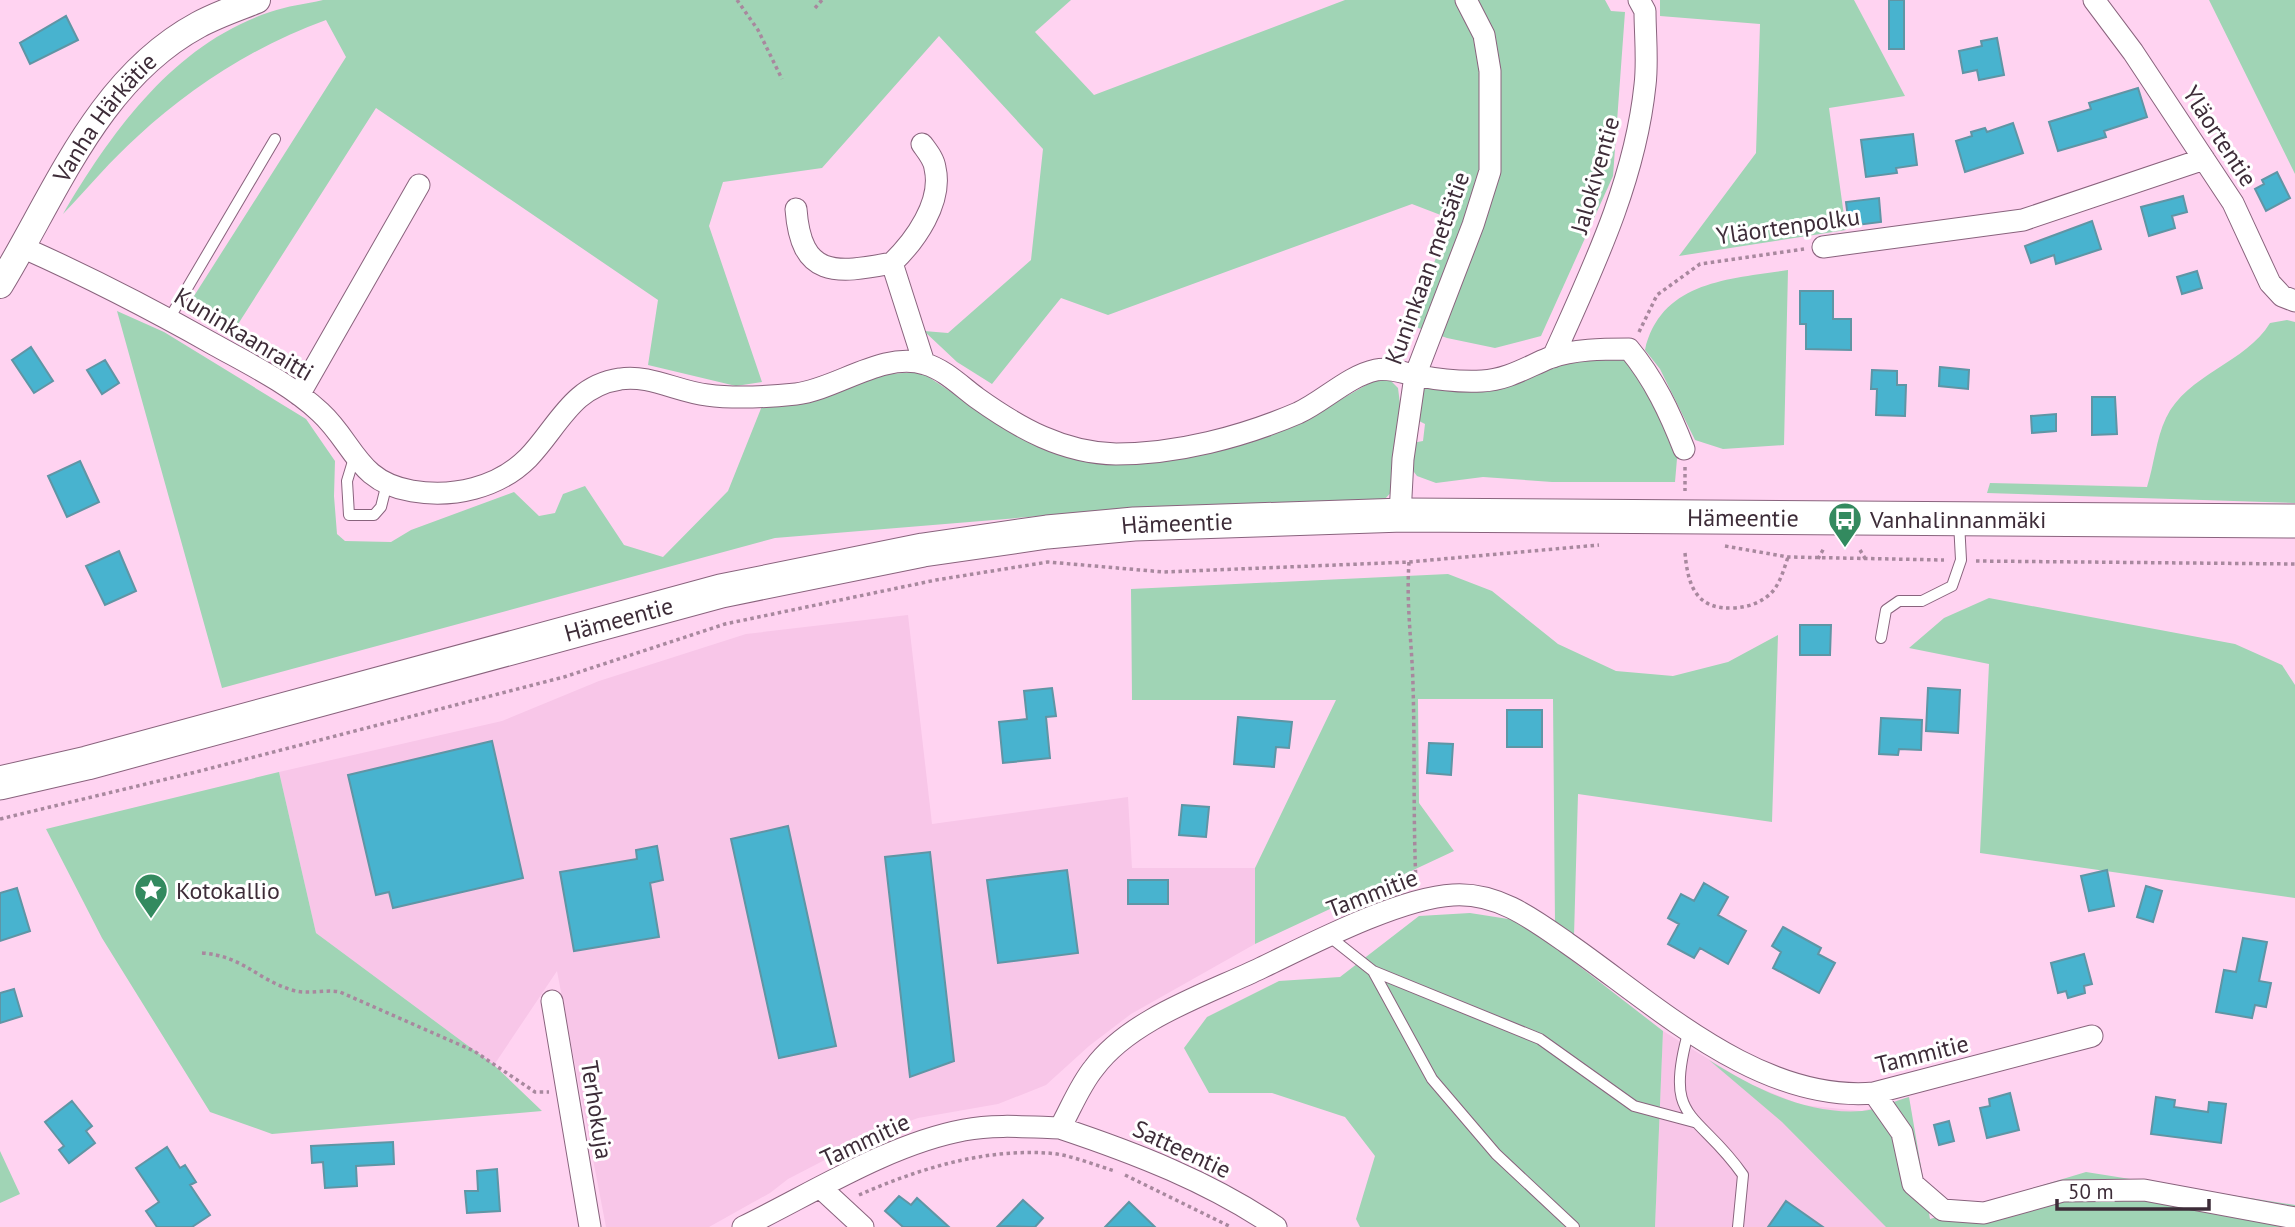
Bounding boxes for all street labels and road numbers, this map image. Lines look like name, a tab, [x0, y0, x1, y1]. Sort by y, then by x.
street label: Vanha Härkätie	[45, 45, 163, 189]
street label: Yläortentie	[2176, 80, 2264, 192]
street label: Jalokiventie	[1563, 113, 1626, 238]
street label: Kuninkaan metsätie	[1378, 167, 1476, 369]
street label: Yläortenpolku	[1714, 201, 1862, 251]
street label: Kuninkaanraitti	[169, 280, 319, 388]
street label: Hämeentie	[1687, 501, 1799, 533]
street label: Hämeentie	[1120, 505, 1233, 541]
street label: Hämeentie	[561, 589, 676, 648]
street label: Tammitie	[1322, 862, 1422, 924]
street label: Tammitie	[1872, 1027, 1972, 1081]
street label: Terhokuja	[574, 1059, 620, 1161]
street label: Tammitie	[815, 1106, 915, 1174]
street label: Satteentie	[1128, 1113, 1236, 1185]

